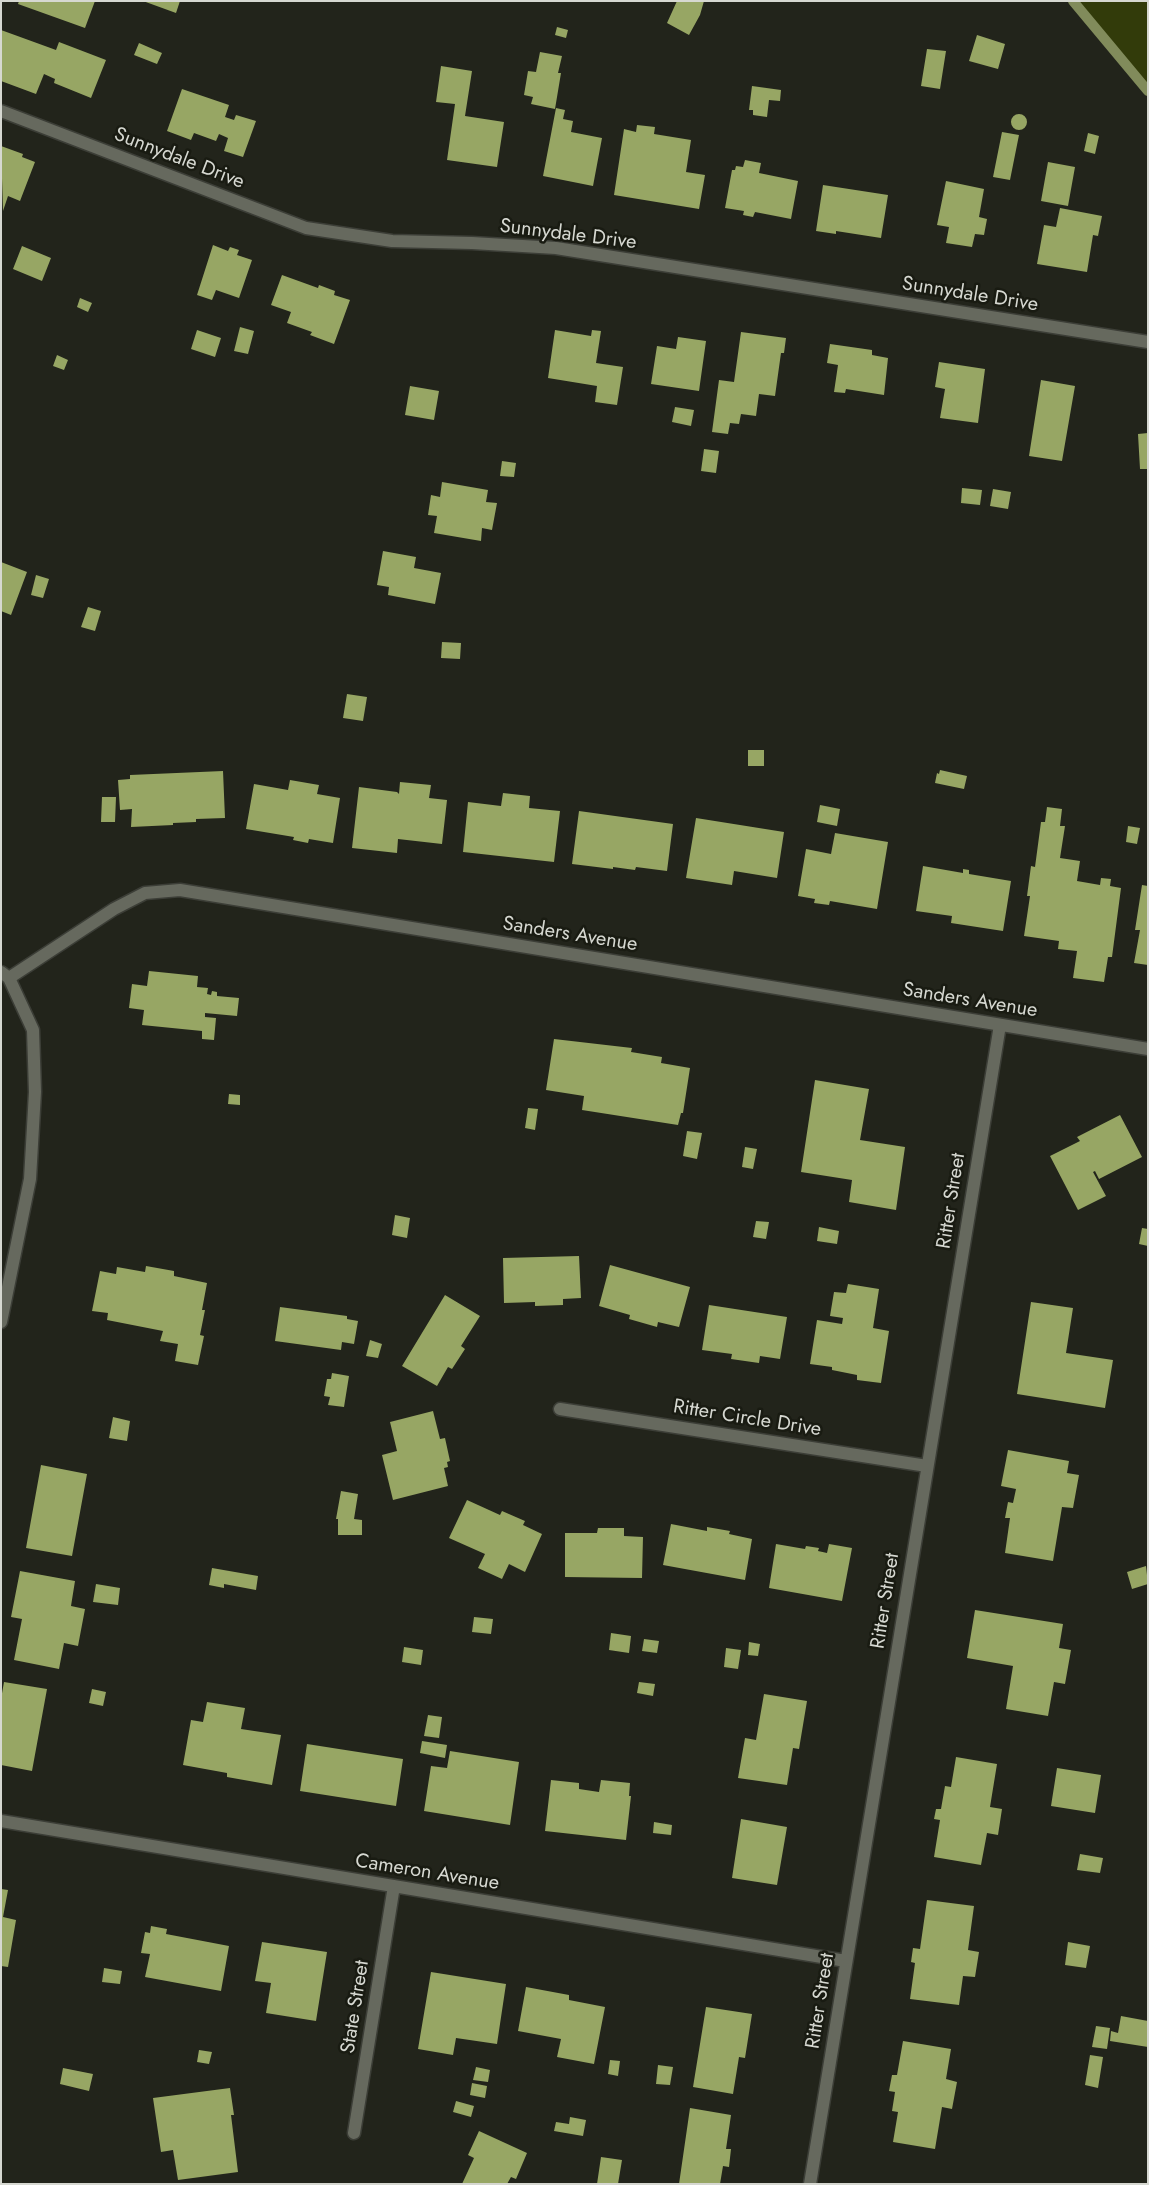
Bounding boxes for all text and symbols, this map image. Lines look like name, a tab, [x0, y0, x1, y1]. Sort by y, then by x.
street label: Sunnydale Drive	[110, 123, 248, 195]
street label: Sunnydale Drive	[498, 215, 638, 255]
street label: Sunnydale Drive	[900, 272, 1040, 318]
street label: Sanders Avenue	[501, 913, 639, 957]
street label: Sanders Avenue	[901, 979, 1039, 1023]
street label: Ritter Street	[933, 1151, 971, 1251]
street label: Ritter Circle Drive	[671, 1395, 823, 1443]
street label: Ritter Street	[867, 1551, 905, 1651]
street label: Cameron Avenue	[353, 1850, 501, 1896]
street label: Ritter Street	[802, 1951, 840, 2051]
street label: State Street	[337, 1959, 375, 2055]

